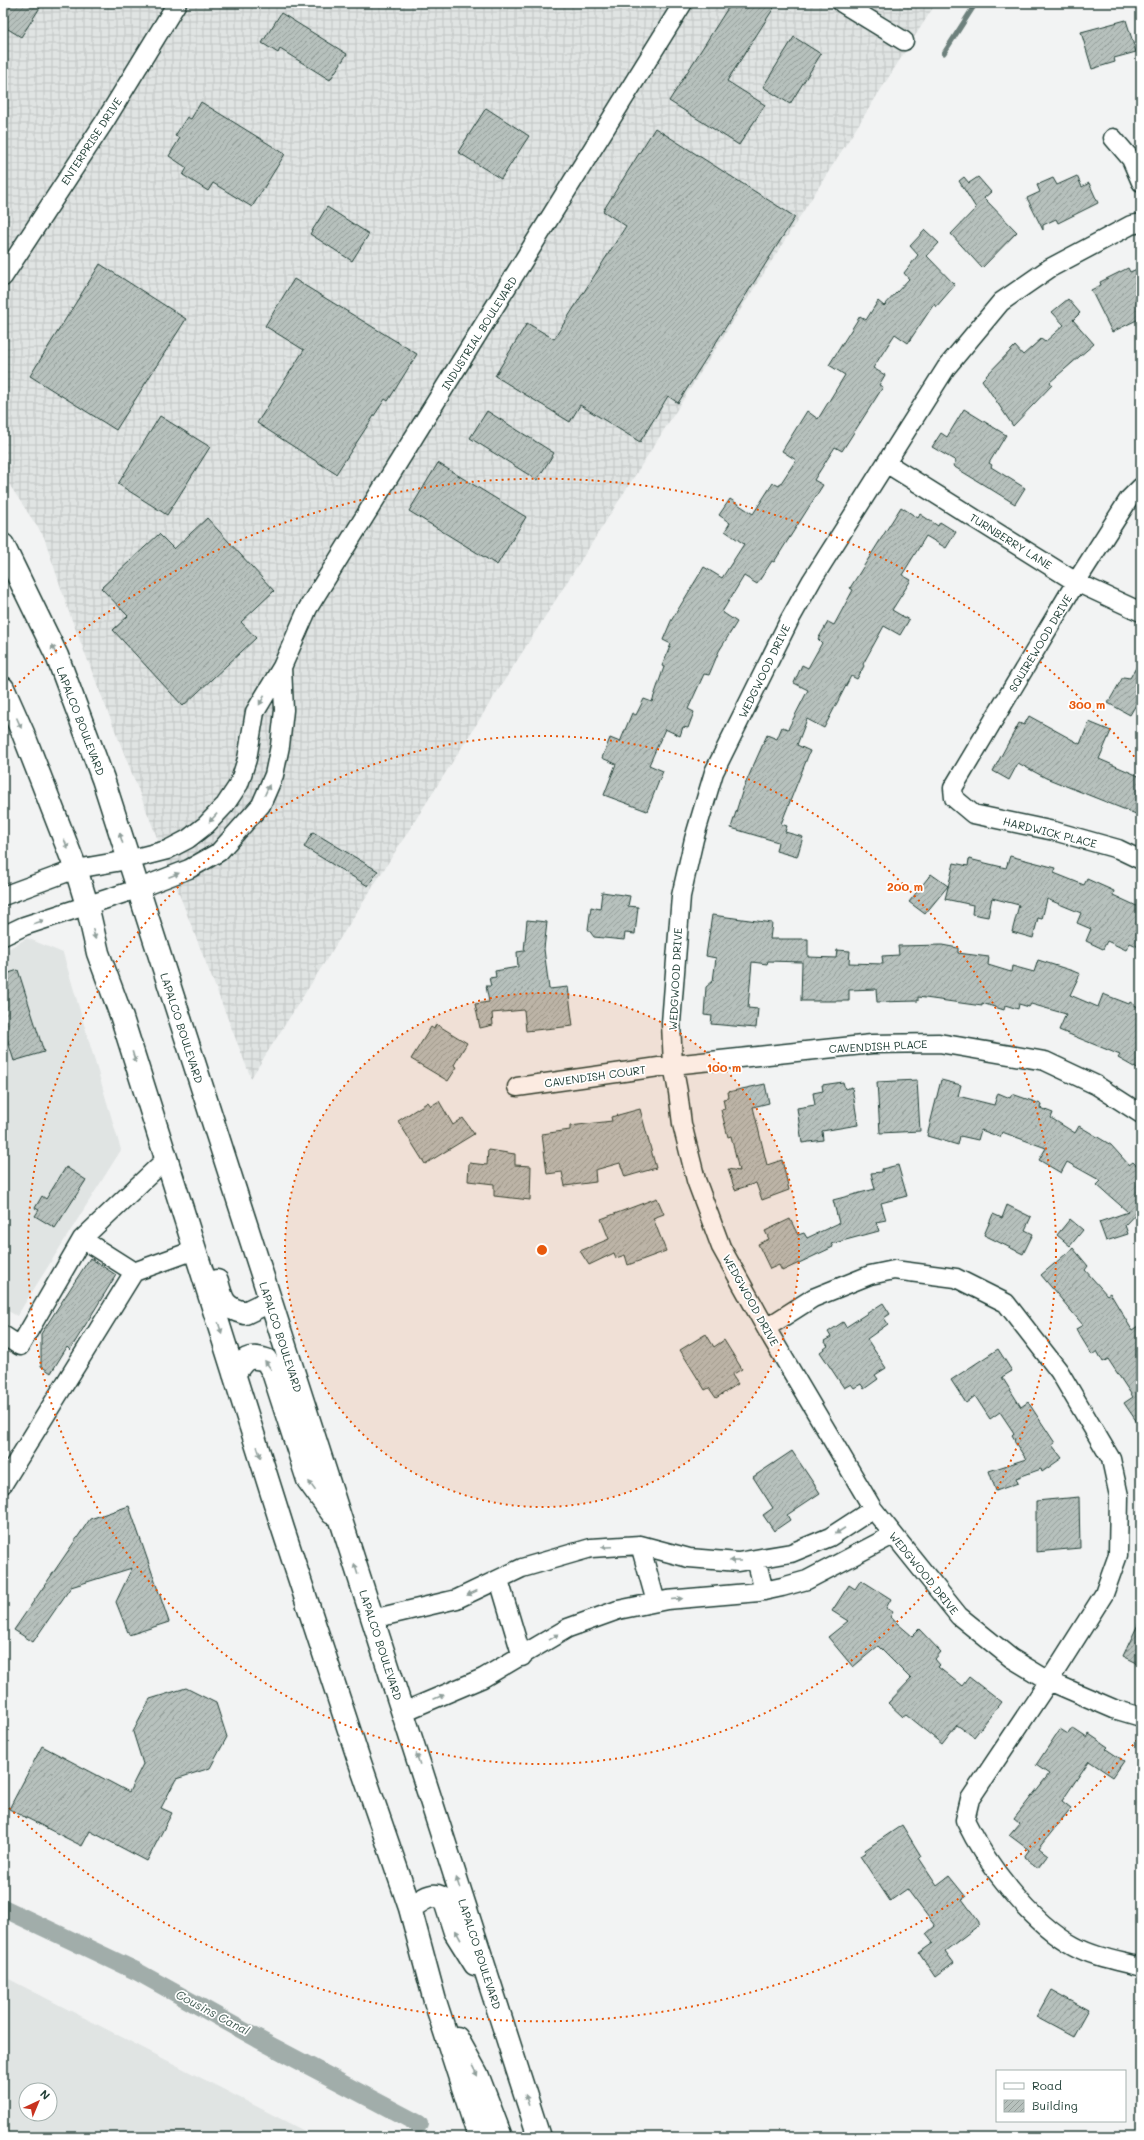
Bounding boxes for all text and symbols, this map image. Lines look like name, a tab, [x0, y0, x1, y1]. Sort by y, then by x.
street label: ENTERPRISE DRIVE	[57, 94, 125, 188]
street label: INDUSTRIAL BOULEVARD	[438, 273, 520, 393]
street label: TURNBERRY LANE	[967, 510, 1055, 572]
street label: SQUIREWOOD DRIVE	[1005, 591, 1075, 695]
street label: WEDGWOOD DRIVE	[735, 622, 793, 720]
one-way arrow	[51, 645, 57, 656]
street label: LAPALCO BOULEVARD	[53, 664, 109, 778]
one-way arrow	[258, 694, 265, 706]
text: 300 m	[1069, 696, 1105, 712]
one-way arrow	[16, 718, 22, 729]
one-way arrow	[264, 785, 270, 796]
one-way arrow	[209, 812, 218, 823]
street label: HARDWICK PLACE	[1002, 813, 1098, 851]
one-way arrow	[118, 832, 124, 844]
one-way arrow	[64, 839, 70, 851]
one-way arrow	[168, 872, 180, 878]
text: 200 m	[887, 878, 923, 894]
one-way arrow	[34, 918, 46, 924]
street label: WEDGWOOD DRIVE	[665, 927, 685, 1031]
one-way arrow	[91, 928, 97, 940]
street label: LAPALCO BOULEVARD	[157, 971, 207, 1085]
street label: CAVENDISH PLACE	[828, 1036, 928, 1056]
one-way arrow	[131, 1051, 137, 1063]
text: 100 m	[707, 1059, 741, 1075]
street label: CAVENDISH COURT	[543, 1061, 647, 1091]
centre of rings	[535, 1243, 549, 1257]
street label: WEDGWOOD DRIVE	[720, 1251, 782, 1349]
street label: LAPALCO BOULEVARD	[256, 1280, 306, 1394]
one-way arrow	[217, 1322, 223, 1334]
one-way arrow	[264, 1359, 272, 1370]
one-way arrow	[256, 1446, 262, 1458]
one-way arrow	[308, 1481, 316, 1491]
one-way arrow	[834, 1527, 846, 1534]
street label: WEDGWOOD DRIVE	[886, 1528, 962, 1618]
one-way arrow	[601, 1544, 613, 1551]
one-way arrow	[728, 1558, 741, 1564]
one-way arrow	[353, 1562, 359, 1574]
street label: LAPALCO BOULEVARD	[356, 1588, 406, 1702]
one-way arrow	[465, 1590, 477, 1596]
one-way arrow	[671, 1596, 683, 1602]
one-way arrow	[549, 1633, 559, 1641]
one-way arrow	[434, 1694, 445, 1700]
one-way arrow	[415, 1752, 421, 1764]
one-way arrow	[454, 1876, 460, 1888]
street label: LAPALCO BOULEVARD	[455, 1897, 505, 2011]
one-way arrow	[454, 1929, 461, 1941]
water label: Cousins Canal	[173, 1986, 253, 2038]
one-way arrow	[472, 2065, 478, 2077]
legend	[996, 2070, 1126, 2122]
text: Road	[1032, 2077, 1062, 2093]
north arrow	[18, 2082, 58, 2122]
text: N	[37, 2086, 54, 2103]
one-way arrow	[524, 2094, 530, 2106]
text: Building	[1032, 2097, 1078, 2113]

